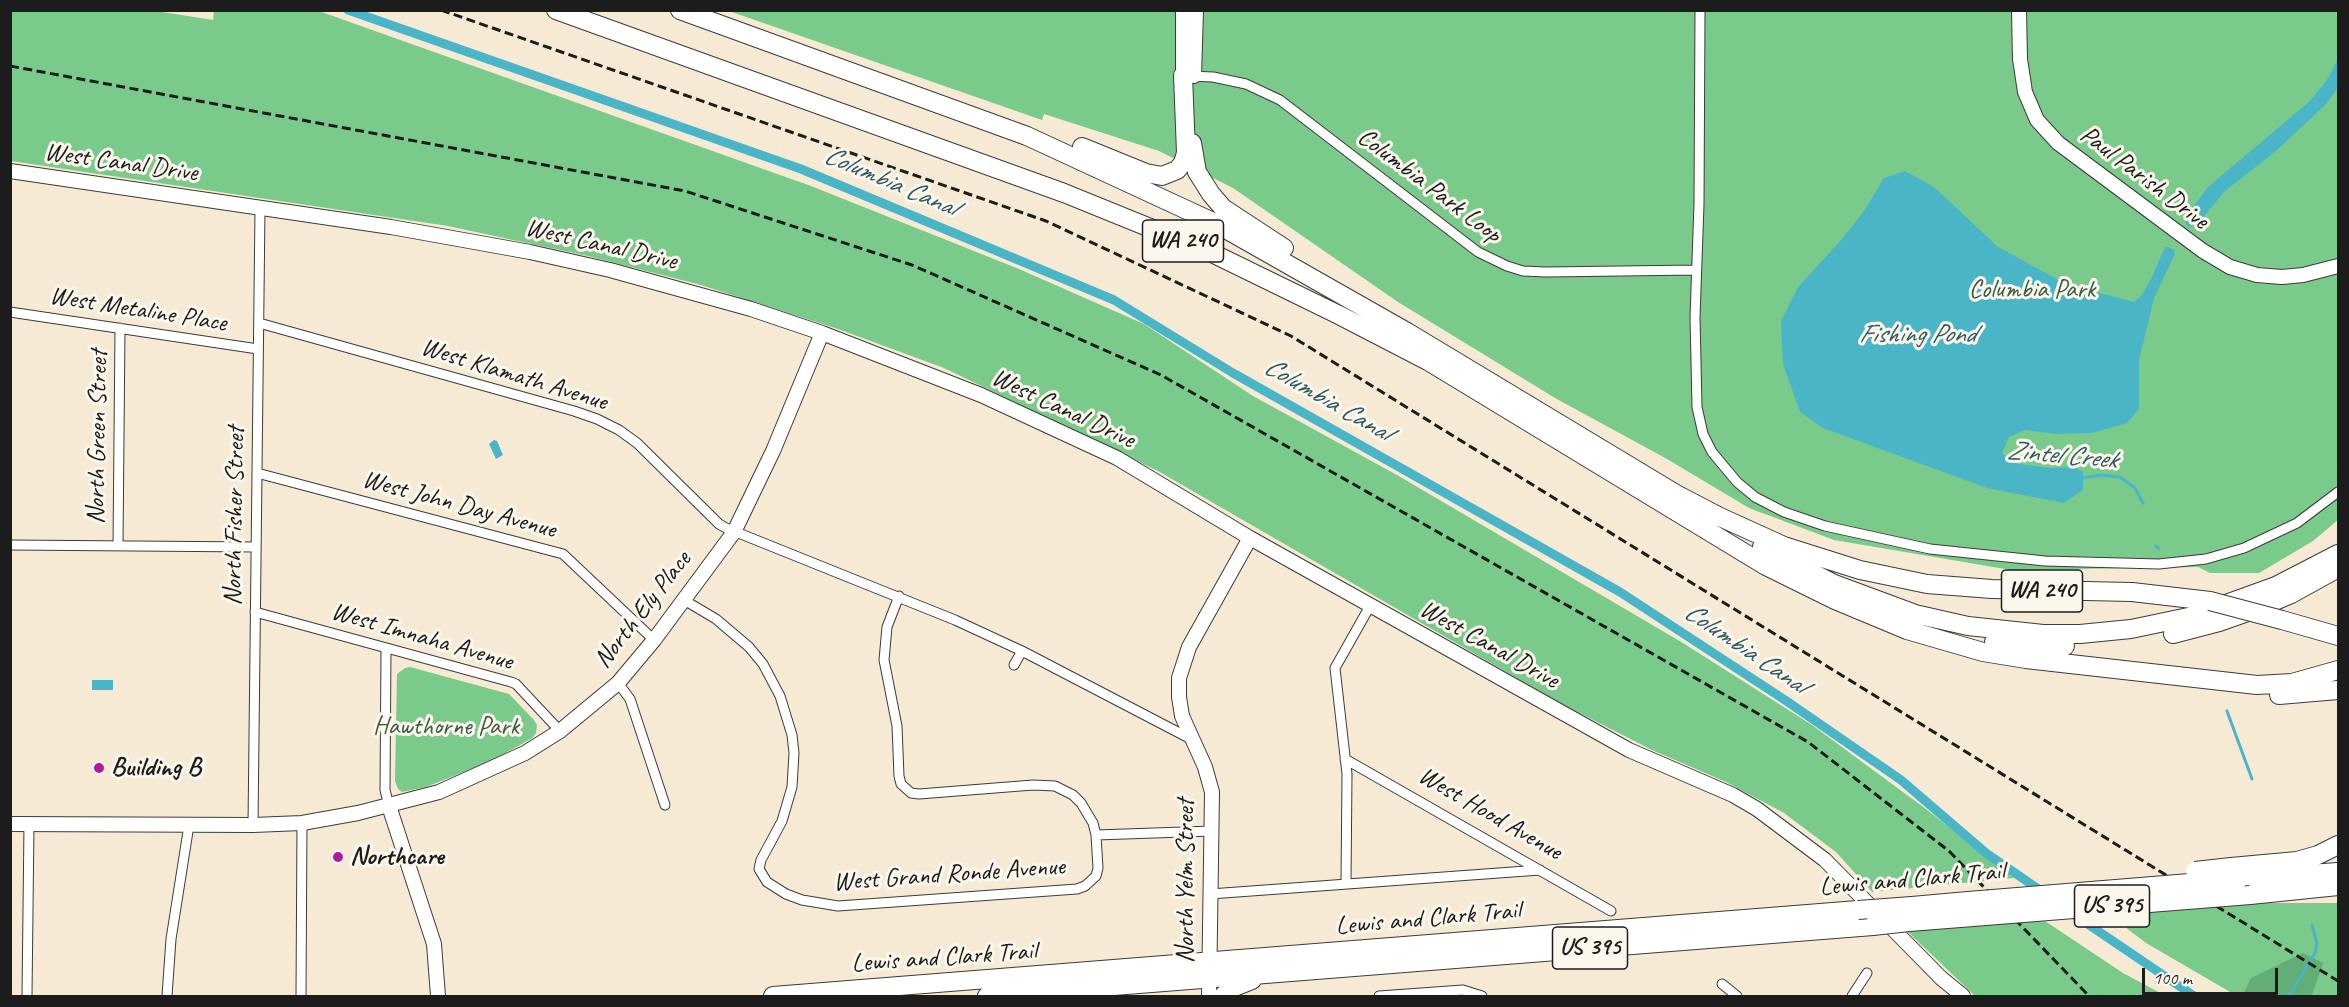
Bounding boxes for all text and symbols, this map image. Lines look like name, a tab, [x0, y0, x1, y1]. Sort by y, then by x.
street label: Paul Parish Drive	[2074, 120, 2214, 236]
street label: Columbia Park Loop	[1351, 122, 1507, 250]
street label: West Canal Drive	[42, 137, 200, 189]
water label: Columbia Canal	[819, 140, 961, 224]
street label: West Canal Drive	[522, 212, 680, 278]
road number: WA 240	[1142, 220, 1224, 262]
park label: Columbia Park	[1969, 274, 2095, 306]
street label: West Metaline Place	[47, 281, 229, 339]
water label: Fishing Pond	[1859, 319, 1975, 351]
street label: West Klamath Avenue	[417, 332, 611, 418]
street label: North Green Street	[81, 350, 115, 524]
water label: Columbia Canal	[1258, 351, 1396, 449]
street label: West Canal Drive	[986, 362, 1140, 456]
street label: North Fisher Street	[218, 426, 252, 606]
water label: Zintel Creek	[2006, 435, 2118, 477]
street label: West John Day Avenue	[359, 464, 559, 546]
street label: North Ely Place	[588, 545, 698, 675]
road number: WA 240	[2002, 570, 2082, 612]
street label: West Canal Drive	[1414, 594, 1564, 696]
street label: West Imnaha Avenue	[328, 596, 516, 678]
water label: Columbia Canal	[1678, 596, 1812, 702]
park label: Hawthorne Park	[373, 711, 519, 743]
place label: Building B	[111, 752, 201, 784]
street label: West Hood Avenue	[1413, 760, 1567, 868]
marker: Building B	[92, 761, 106, 775]
street label: North Yelm Street	[1170, 799, 1202, 963]
place label: Northcare	[350, 841, 444, 873]
marker: Northcare	[331, 850, 345, 864]
street label: West Grand Ronde Avenue	[832, 851, 1066, 899]
street label: Lewis and Clark Trail	[1818, 856, 2006, 904]
road number: US 395	[2074, 885, 2150, 927]
street label: Lewis and Clark Trail	[1334, 895, 1522, 943]
road number: US 395	[1552, 927, 1628, 969]
street label: Lewis and Clark Trail	[850, 936, 1038, 980]
scale bar	[2145, 956, 2282, 994]
text: 100 m	[2153, 967, 2192, 989]

